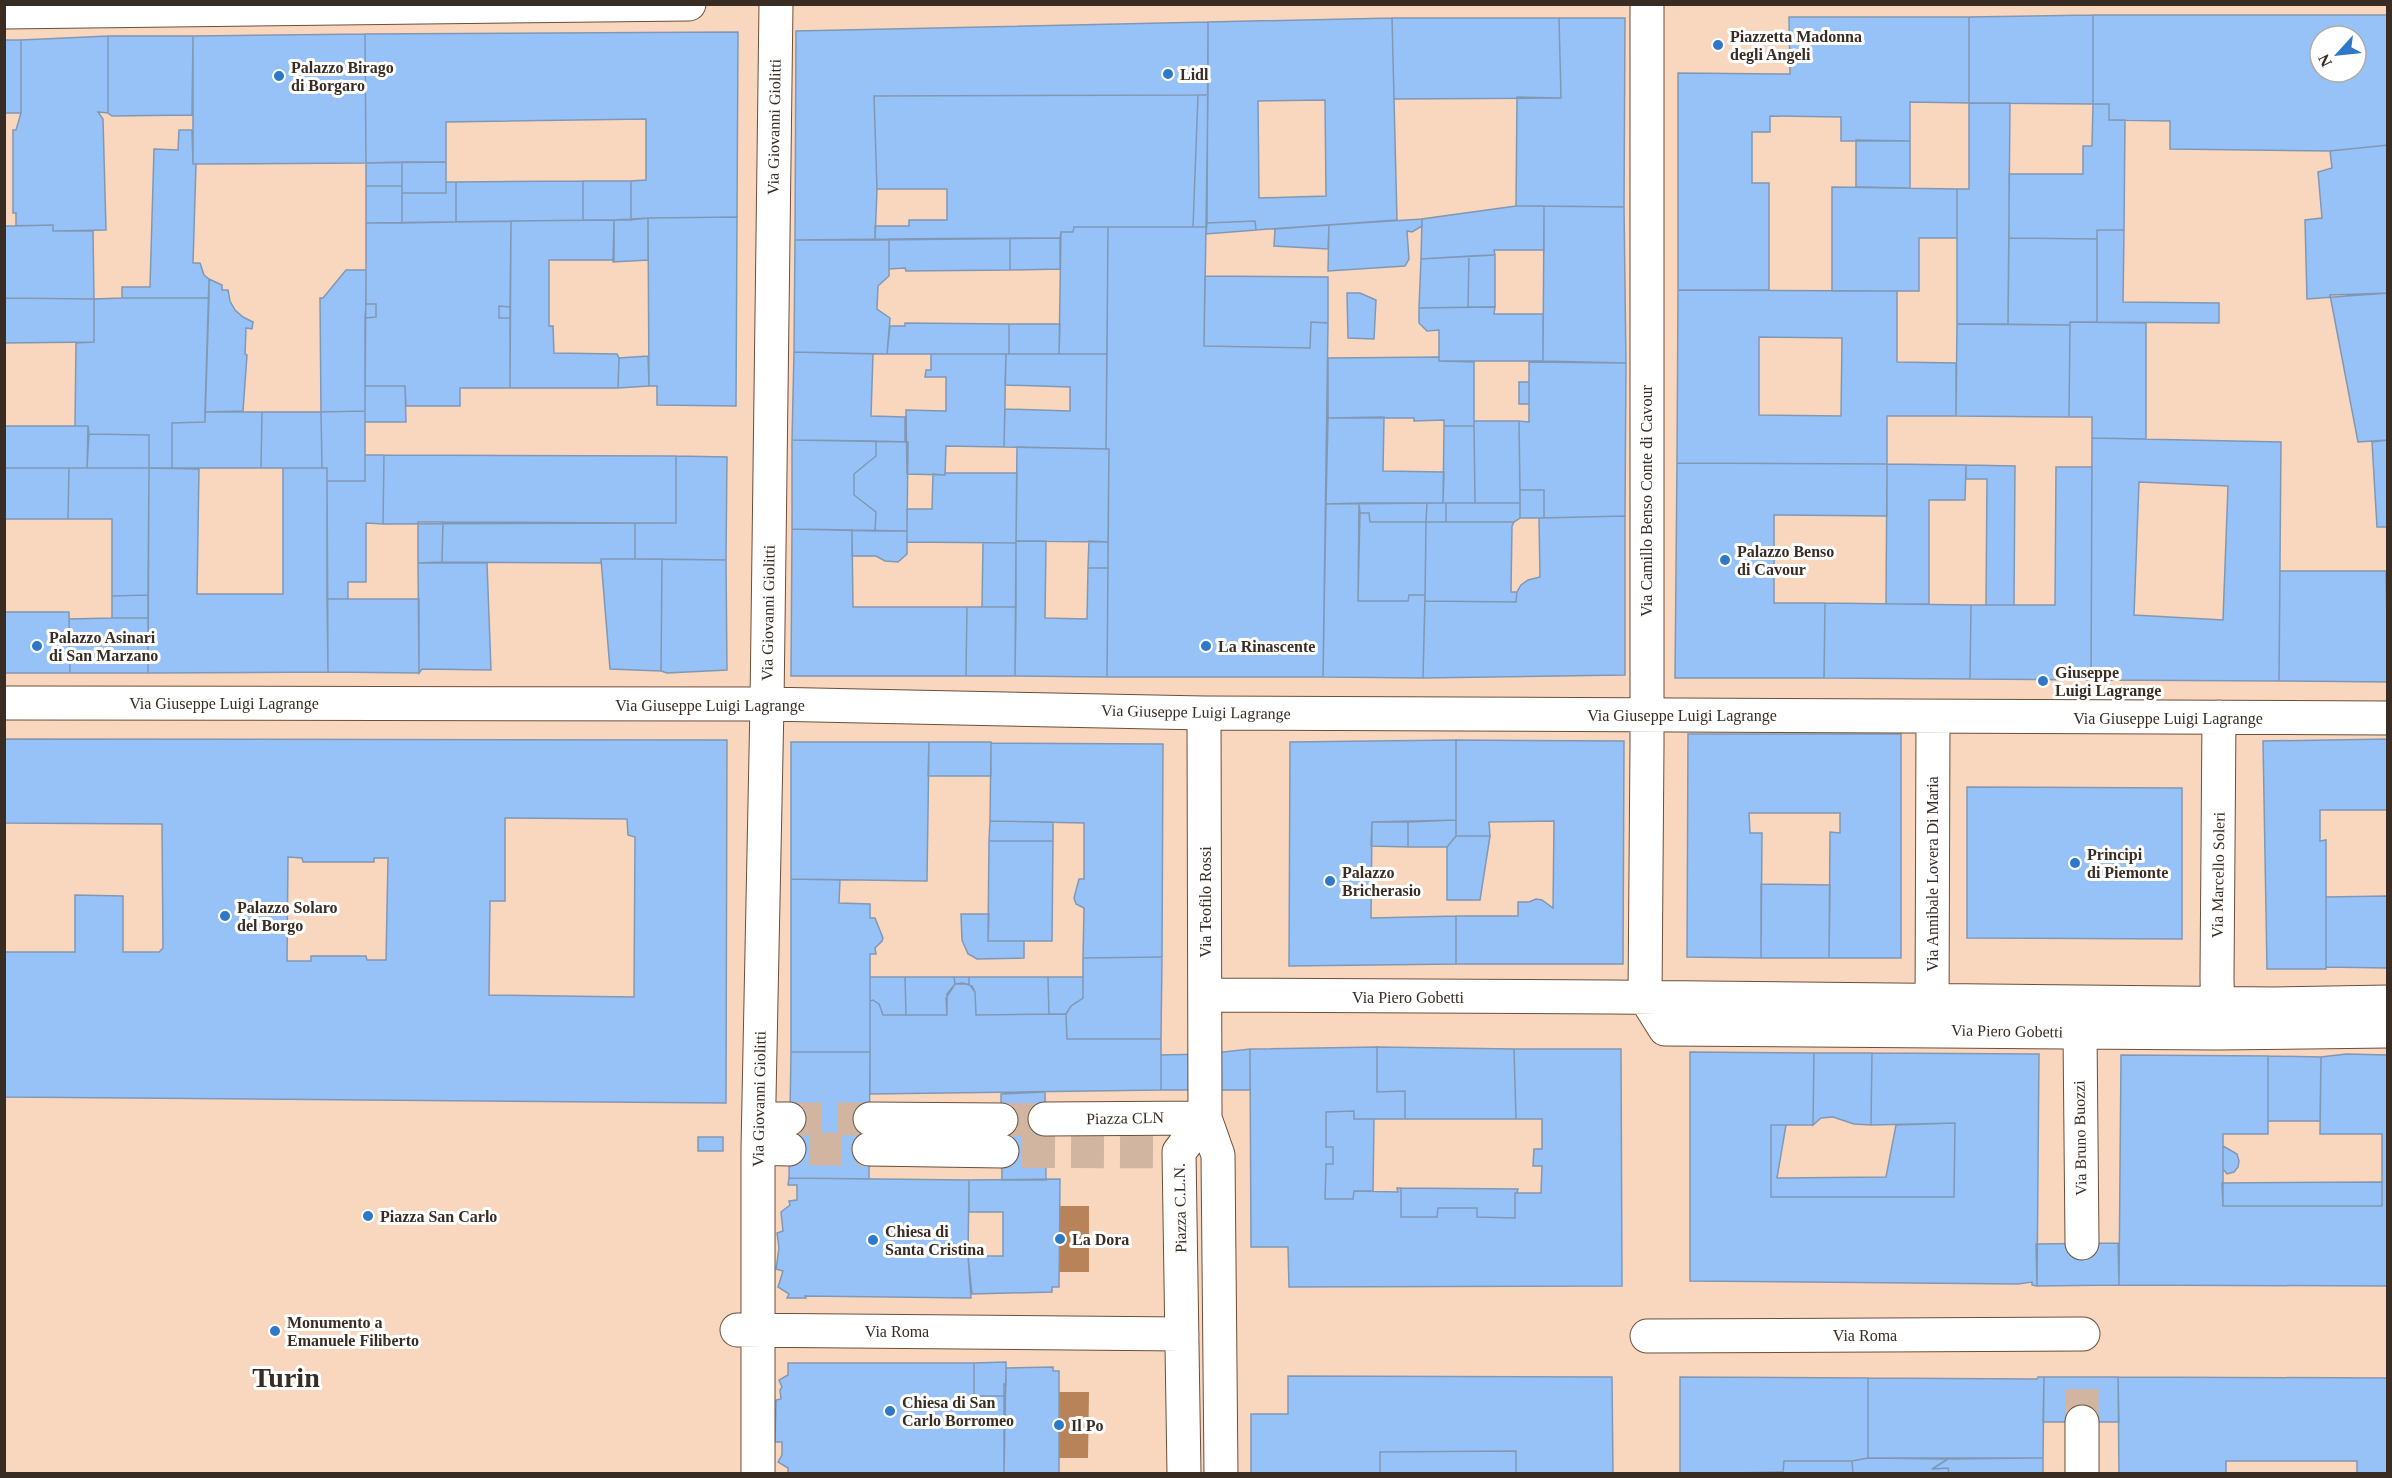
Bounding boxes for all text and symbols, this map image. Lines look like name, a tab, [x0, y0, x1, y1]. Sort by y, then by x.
north arrow	[2308, 24, 2368, 84]
place label: Piazzetta Madonna degli Angeli	[1730, 28, 1862, 64]
marker: Piazzetta Madonna degli Angeli	[1711, 38, 1725, 52]
text: N	[2315, 51, 2335, 70]
street label: Via Giovanni Giolitti	[764, 58, 784, 195]
place label: Palazzo Birago di Borgaro	[291, 59, 394, 95]
place label: Lidl	[1180, 66, 1209, 83]
marker: Lidl	[1161, 67, 1175, 81]
marker: Palazzo Birago di Borgaro	[272, 69, 286, 83]
street label: Via Camillo Benso Conte di Cavour	[1638, 385, 1655, 617]
place label: Palazzo Benso di Cavour	[1737, 543, 1834, 578]
street label: Via Giovanni Giolitti	[758, 544, 778, 681]
marker: Palazzo Benso di Cavour	[1718, 553, 1732, 567]
place label: Palazzo Asinari di San Marzano	[49, 629, 158, 664]
place label: La Rinascente	[1218, 638, 1315, 655]
marker: Palazzo Asinari di San Marzano	[30, 639, 44, 653]
marker: La Rinascente	[1199, 639, 1213, 653]
place label: Giuseppe Luigi Lagrange	[2055, 664, 2161, 700]
marker: Giuseppe Luigi Lagrange	[2036, 674, 2050, 688]
street label: Via Giuseppe Luigi Lagrange	[129, 695, 319, 713]
street label: Via Giuseppe Luigi Lagrange	[615, 697, 805, 715]
street label: Via Giuseppe Luigi Lagrange	[1101, 702, 1291, 723]
street label: Via Giuseppe Luigi Lagrange	[1587, 707, 1777, 725]
street label: Via Giuseppe Luigi Lagrange	[2073, 710, 2263, 728]
street label: Via Annibale Lovera Di Maria	[1924, 776, 1941, 972]
street label: Via Marcello Soleri	[2208, 811, 2228, 938]
street label: Via Teofilo Rossi	[1197, 846, 1214, 958]
place label: Principi di Piemonte	[2087, 846, 2168, 881]
marker: Principi di Piemonte	[2068, 856, 2082, 870]
place label: Palazzo Bricherasio	[1342, 864, 1421, 899]
marker: Palazzo Bricherasio	[1323, 874, 1337, 888]
place label: Palazzo Solaro del Borgo	[237, 899, 338, 935]
marker: Palazzo Solaro del Borgo	[218, 909, 232, 923]
street label: Via Piero Gobetti	[1352, 989, 1465, 1006]
street label: Via Piero Gobetti	[1951, 1022, 2064, 1040]
street label: Via Giovanni Giolitti	[749, 1030, 769, 1167]
street label: Via Bruno Buozzi	[2070, 1080, 2090, 1196]
street label: Piazza CLN	[1086, 1109, 1164, 1127]
street label: Piazza C.L.N.	[1171, 1163, 1189, 1253]
place label: Piazza San Carlo	[380, 1208, 497, 1225]
marker: Piazza San Carlo	[361, 1209, 375, 1223]
place label: Chiesa di Santa Cristina	[885, 1223, 984, 1258]
place label: La Dora	[1072, 1231, 1129, 1248]
marker: La Dora	[1053, 1232, 1067, 1246]
marker: Chiesa di Santa Cristina	[866, 1233, 880, 1247]
place label: Monumento a Emanuele Filiberto	[287, 1314, 419, 1349]
street label: Via Roma	[865, 1323, 929, 1340]
marker: Monumento a Emanuele Filiberto	[268, 1324, 282, 1338]
street label: Via Roma	[1833, 1327, 1897, 1344]
district label: Turin	[252, 1362, 320, 1393]
place label: Chiesa di San Carlo Borromeo	[902, 1394, 1014, 1429]
marker: Chiesa di San Carlo Borromeo	[883, 1404, 897, 1418]
place label: Il Po	[1071, 1417, 1103, 1434]
marker: Il Po	[1052, 1418, 1066, 1432]

